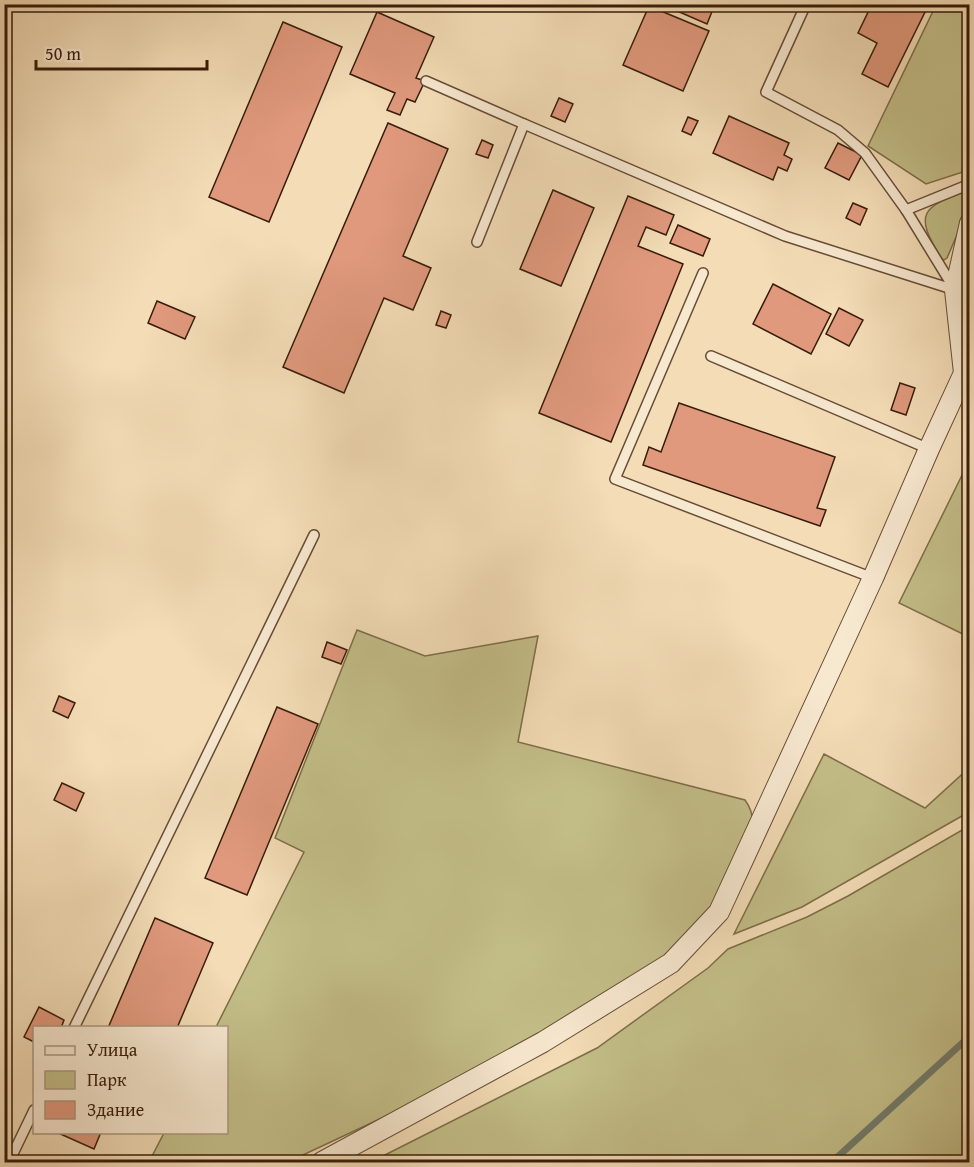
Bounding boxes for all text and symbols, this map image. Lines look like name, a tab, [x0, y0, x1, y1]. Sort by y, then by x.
scale bar	[36, 33, 207, 71]
text: 50 m	[45, 40, 81, 67]
legend	[33, 1026, 228, 1134]
text: Улица	[87, 1036, 138, 1063]
text: Парк	[87, 1066, 127, 1093]
text: Здание	[87, 1096, 144, 1123]

